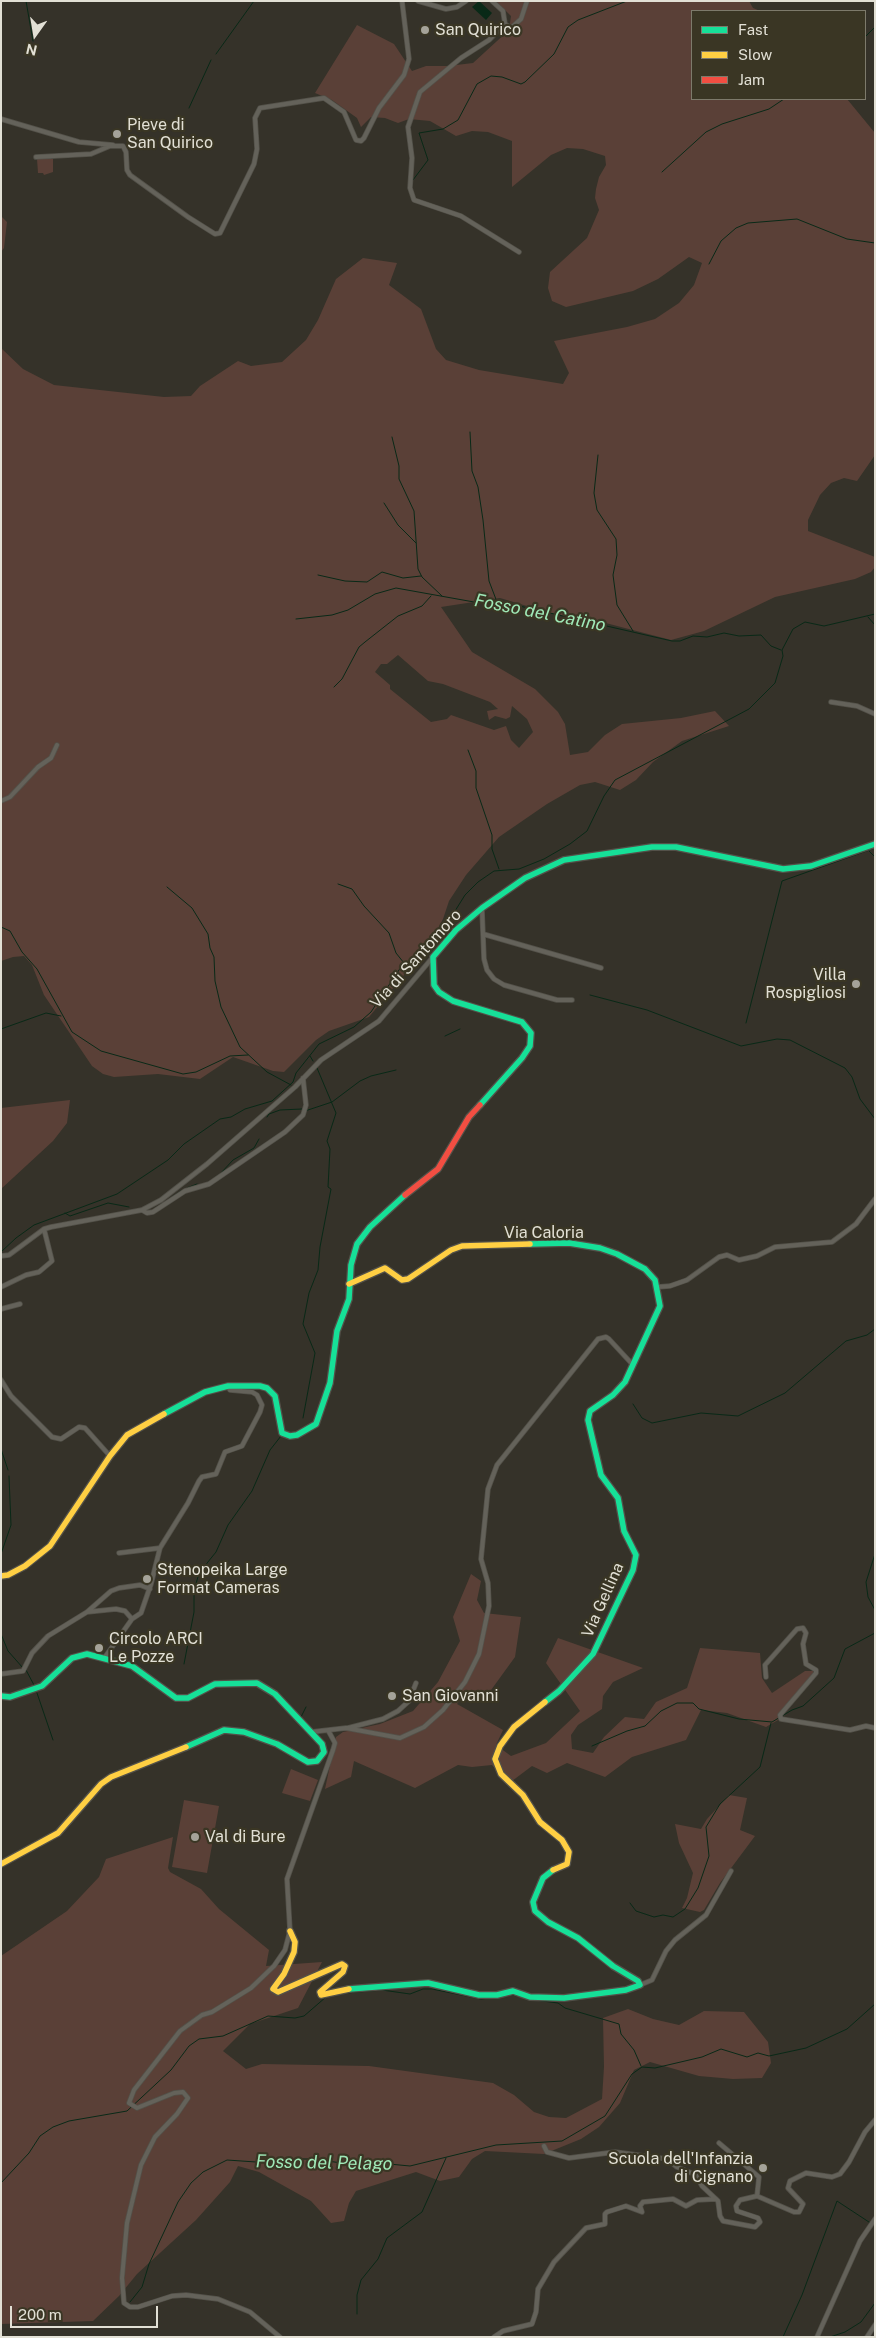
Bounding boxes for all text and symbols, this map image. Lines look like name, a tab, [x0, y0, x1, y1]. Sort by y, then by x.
north arrow	[10, 10, 60, 60]
legend	[691, 10, 866, 100]
place label: San Quirico	[435, 20, 521, 40]
text: Fast	[738, 21, 768, 38]
marker: San Quirico	[419, 24, 431, 36]
text: N	[24, 41, 39, 59]
text: Slow	[738, 46, 772, 63]
text: Jam	[738, 71, 765, 88]
place label: Pieve di San Quirico	[127, 115, 213, 153]
marker: Pieve di San Quirico	[111, 128, 123, 140]
water label: Fosso del Catino	[472, 590, 608, 636]
street label: Via di Santomoro	[367, 906, 465, 1012]
place label: Villa Rospigliosi	[765, 965, 846, 1003]
marker: Villa Rospigliosi	[850, 978, 862, 990]
street label: Via Caloria	[504, 1223, 584, 1243]
place label: Stenopeika Large Format Cameras	[157, 1560, 287, 1598]
street label: Via Gellina	[578, 1560, 628, 1640]
marker: Stenopeika Large Format Cameras	[141, 1573, 153, 1585]
place label: Circolo ARCI Le Pozze	[109, 1629, 203, 1667]
marker: Circolo ARCI Le Pozze	[93, 1642, 105, 1654]
place label: San Giovanni	[402, 1686, 498, 1706]
marker: San Giovanni	[386, 1690, 398, 1702]
place label: Val di Bure	[205, 1827, 285, 1847]
marker: Val di Bure	[189, 1831, 201, 1843]
place label: Scuola dell'Infanzia di Cignano	[608, 2149, 753, 2187]
water label: Fosso del Pelago	[255, 2151, 393, 2175]
marker: Scuola dell'Infanzia di Cignano	[757, 2162, 769, 2174]
scale bar	[12, 2296, 160, 2328]
text: 200 m	[18, 2306, 62, 2323]

